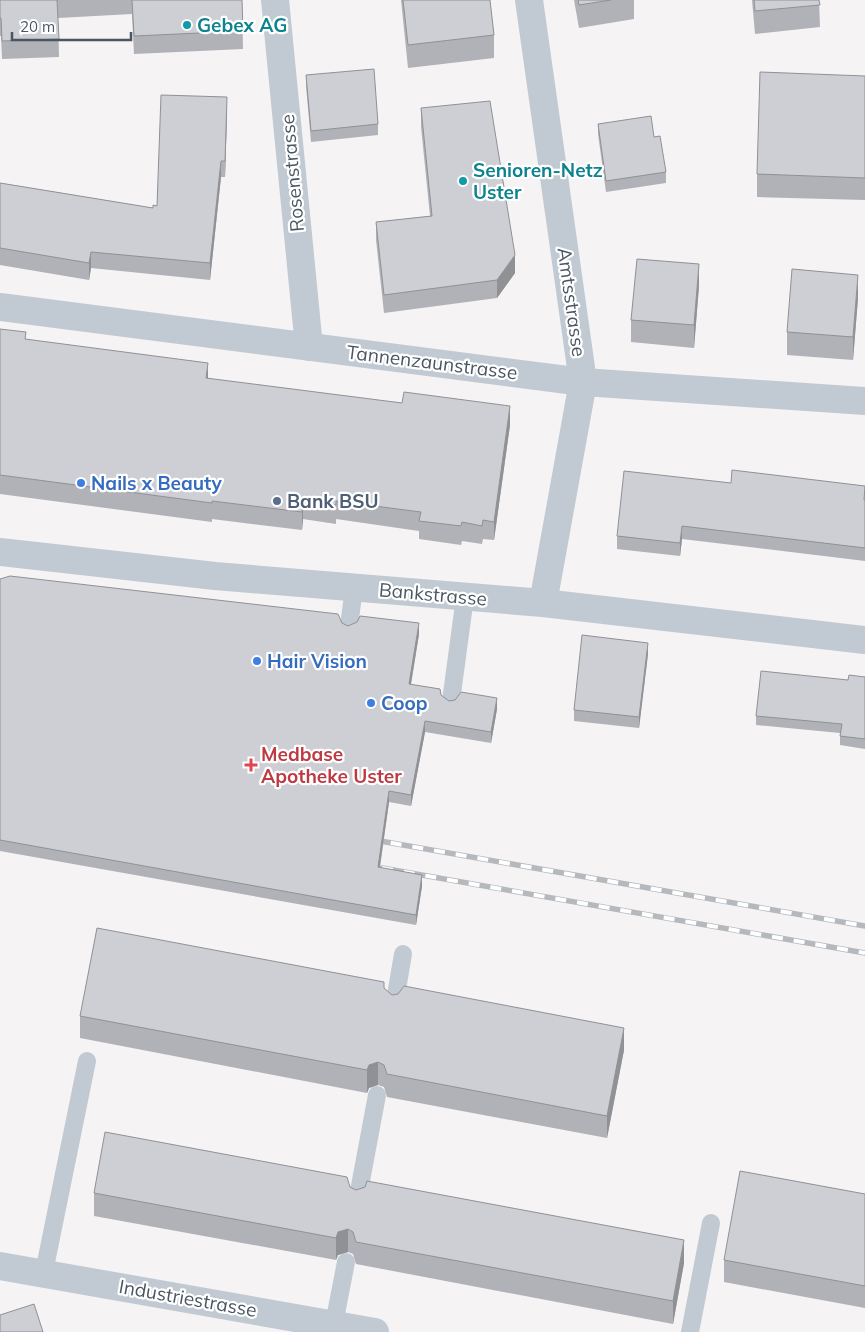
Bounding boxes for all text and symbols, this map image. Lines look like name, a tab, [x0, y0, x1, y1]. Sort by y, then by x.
scale bar	[12, 10, 131, 42]
place label: Gebex AG	[197, 13, 287, 37]
text: 20 m	[20, 17, 55, 36]
marker: Gebex AG	[181, 19, 193, 31]
street label: Rosenstrasse	[275, 113, 309, 233]
place label: Senioren-Netz Uster	[473, 158, 603, 204]
marker: Senioren-Netz Uster	[457, 175, 469, 187]
street label: Amtsstrasse	[552, 246, 592, 358]
street label: Tannenzaunstrasse	[345, 340, 519, 384]
place label: Nails x Beauty	[91, 471, 222, 495]
marker: Nails x Beauty	[75, 477, 87, 489]
place label: Bank BSU	[287, 489, 378, 513]
marker: Bank BSU	[271, 495, 283, 507]
street label: Bankstrasse	[378, 577, 488, 611]
place label: Hair Vision	[267, 649, 367, 673]
marker: Hair Vision	[251, 655, 263, 667]
place label: Coop	[381, 691, 428, 715]
marker: Coop	[365, 697, 377, 709]
place label: Medbase Apotheke Uster	[261, 742, 402, 788]
marker: Medbase Apotheke Uster	[245, 759, 257, 771]
street label: Industriestrasse	[117, 1274, 259, 1322]

